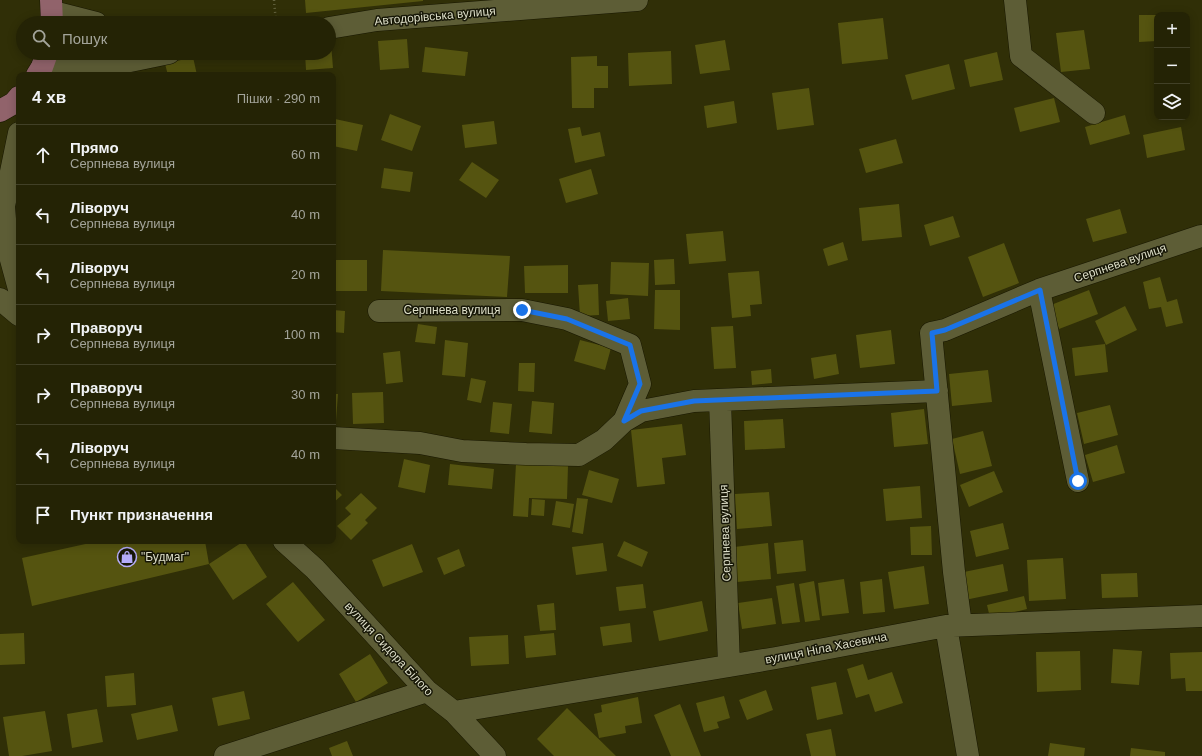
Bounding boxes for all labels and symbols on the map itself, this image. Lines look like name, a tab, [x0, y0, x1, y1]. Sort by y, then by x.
street label: Автодорівська вулиця	[374, 4, 496, 28]
street label: Серпнева вулиця	[1072, 241, 1168, 285]
route end	[513, 301, 531, 319]
street label: Серпнева вулиця	[404, 303, 500, 317]
route start	[1069, 472, 1087, 490]
street label: Серпнева вулиця	[716, 484, 734, 582]
shop icon: "Будмаг"	[116, 546, 138, 568]
place label: "Будмаг"	[141, 550, 189, 564]
street label: вулиця Сидора Білого	[342, 599, 436, 699]
street label: вулиця Ніла Хасевича	[764, 629, 888, 667]

